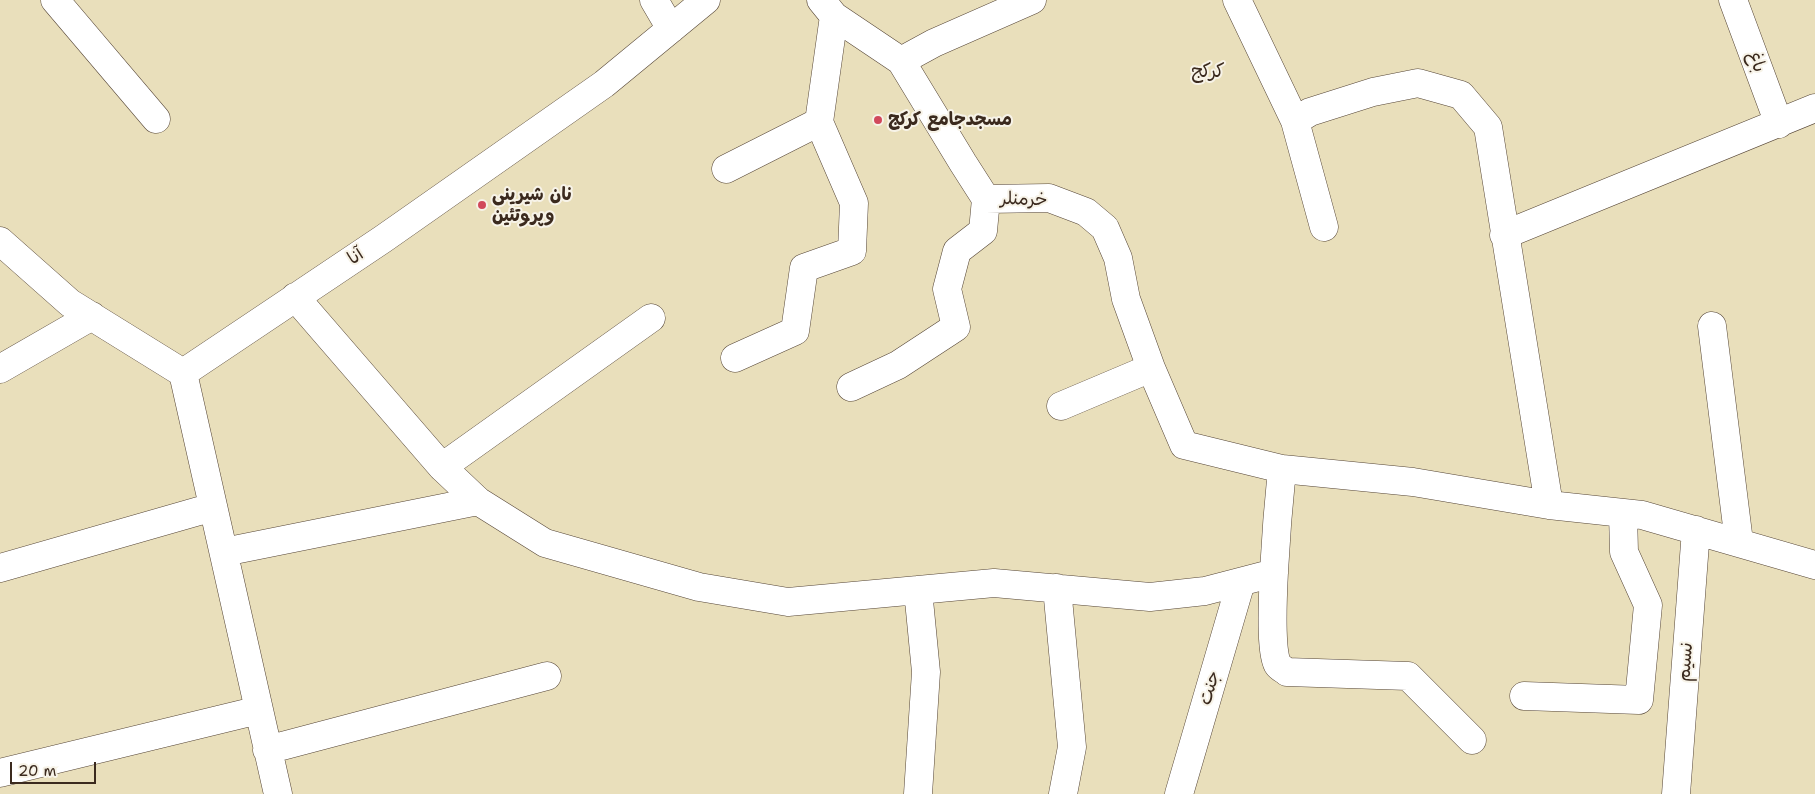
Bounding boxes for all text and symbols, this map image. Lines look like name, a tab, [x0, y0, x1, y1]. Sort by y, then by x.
street label: باغ	[1742, 48, 1770, 76]
district label: کرکج	[1191, 61, 1225, 83]
place label: مسجدجامع کرکج	[888, 109, 1012, 131]
marker: مسجدجامع کرکج	[872, 114, 884, 126]
place label: نان شیرینی وپروتئین	[492, 184, 572, 226]
street label: خرمنلر	[1000, 188, 1048, 212]
marker: نان شیرینی وپروتئین	[476, 199, 488, 211]
street label: آنا	[344, 244, 368, 270]
street label: نسیم	[1674, 642, 1698, 682]
street label: جنت	[1195, 668, 1225, 708]
scale bar	[12, 752, 99, 784]
text: 20 m	[18, 761, 57, 781]

